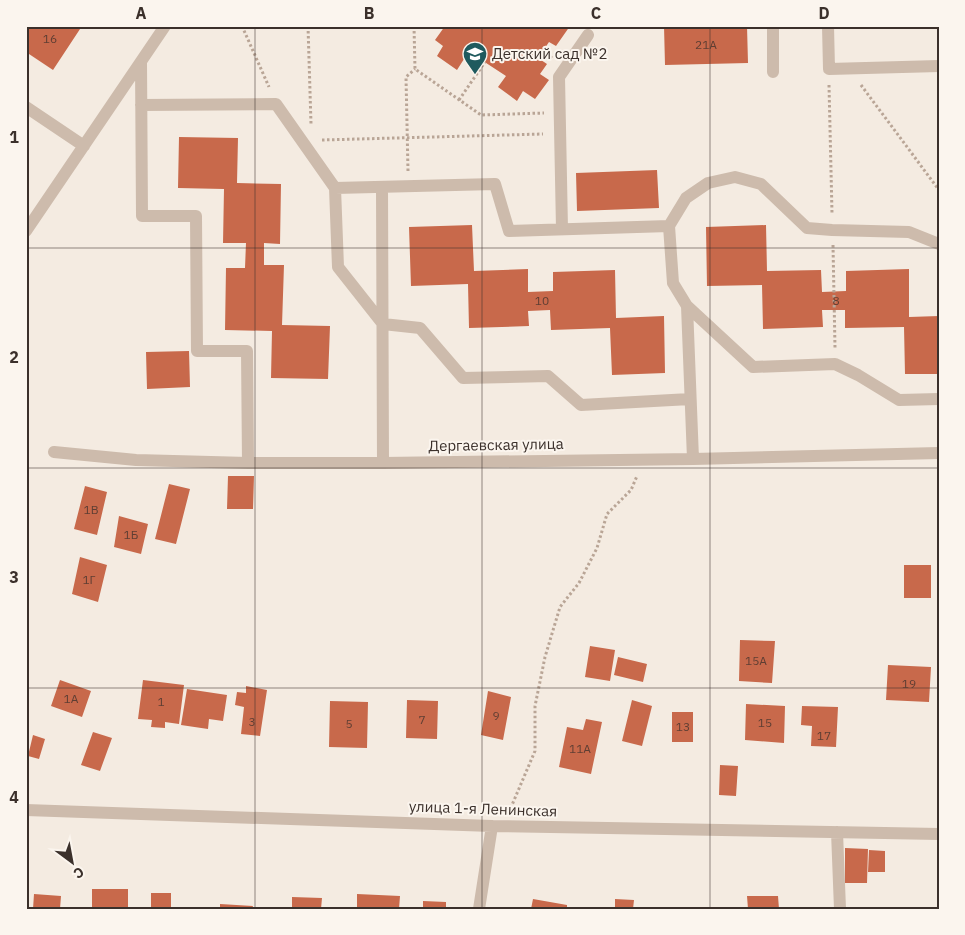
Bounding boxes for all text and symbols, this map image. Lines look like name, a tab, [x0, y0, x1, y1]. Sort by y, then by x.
text: A	[136, 3, 147, 23]
text: B	[364, 3, 375, 23]
text: C	[591, 3, 601, 23]
text: D	[818, 3, 830, 23]
house number: 16	[43, 31, 57, 46]
house number: 21А	[695, 37, 717, 52]
school or university icon: Детский сад №2	[462, 41, 488, 75]
place label: Детский сад №2	[492, 44, 608, 63]
text: 1	[9, 127, 19, 147]
house number: 10	[535, 293, 549, 308]
house number: 8	[832, 293, 840, 308]
text: 2	[9, 347, 19, 367]
street label: Дергаевская улица	[428, 434, 564, 455]
house number: 1В	[83, 502, 99, 517]
house number: 1Б	[124, 527, 138, 542]
text: 3	[9, 567, 19, 587]
house number: 1Г	[82, 572, 96, 587]
house number: 15А	[745, 653, 767, 668]
house number: 19	[902, 676, 916, 691]
house number: 1А	[64, 691, 79, 706]
house number: 1	[157, 694, 165, 709]
house number: 9	[492, 708, 500, 723]
house number: 7	[418, 712, 426, 727]
house number: 3	[248, 714, 256, 729]
house number: 15	[758, 715, 772, 730]
house number: 5	[345, 716, 353, 731]
house number: 13	[676, 719, 690, 734]
house number: 17	[817, 728, 831, 743]
house number: 11А	[569, 741, 591, 756]
text: 4	[9, 787, 19, 807]
street label: улица 1-я Ленинская	[409, 796, 557, 821]
north arrow	[48, 838, 98, 888]
text: С	[70, 863, 88, 883]

